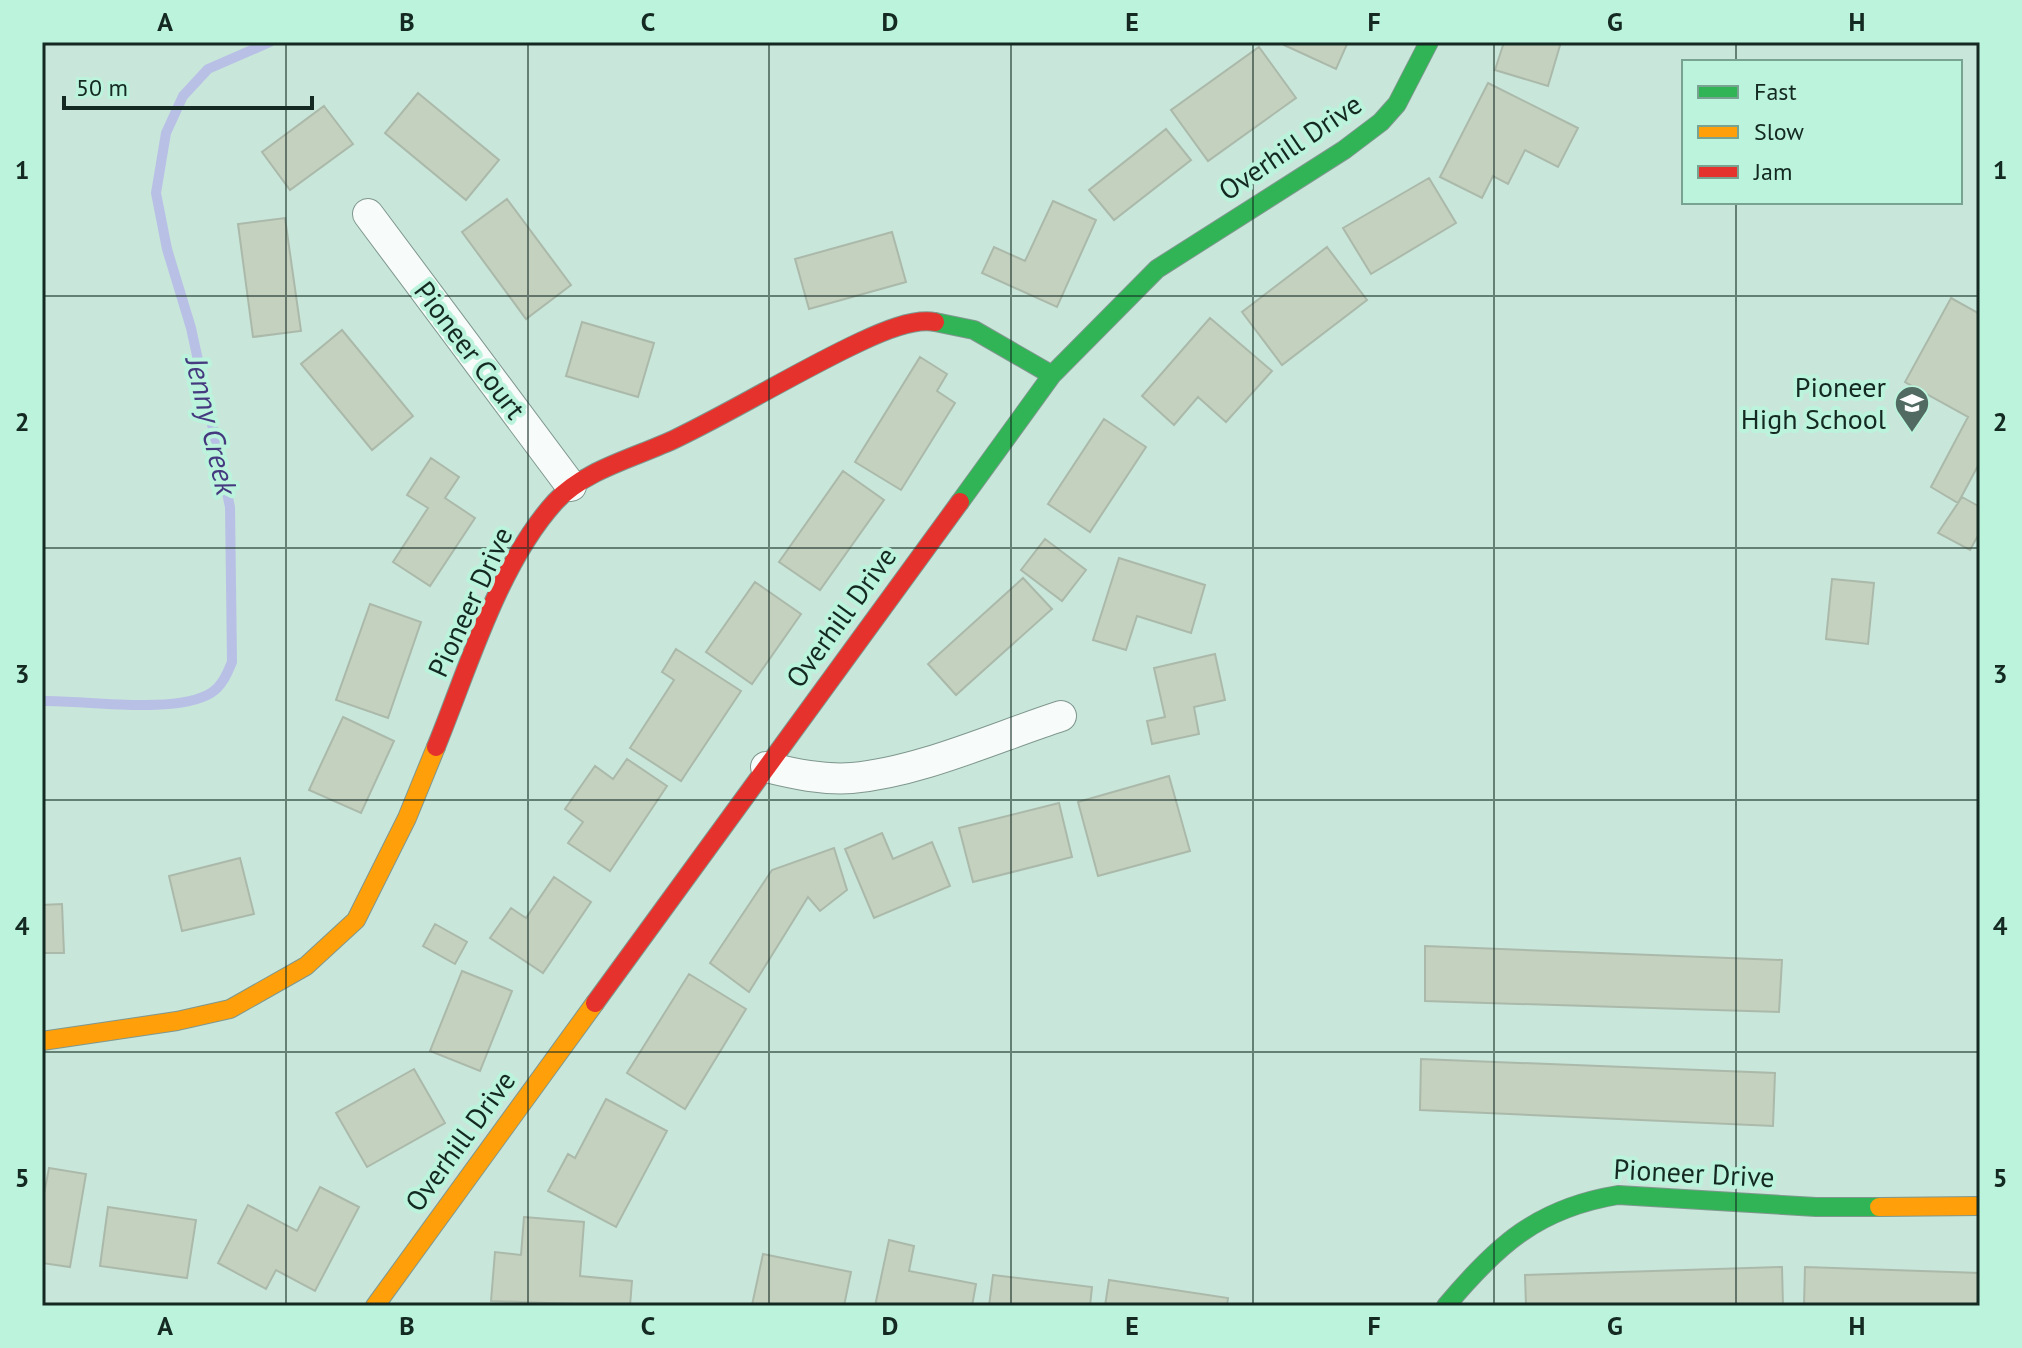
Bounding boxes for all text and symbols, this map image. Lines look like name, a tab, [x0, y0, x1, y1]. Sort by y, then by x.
text: A	[157, 5, 173, 38]
text: B	[399, 5, 415, 38]
text: C	[641, 5, 655, 38]
text: D	[882, 5, 898, 38]
text: E	[1125, 5, 1139, 38]
text: F	[1367, 5, 1381, 38]
text: G	[1607, 5, 1623, 38]
text: H	[1849, 5, 1865, 38]
scale bar	[64, 60, 312, 110]
legend	[1682, 60, 1962, 204]
text: 50 m	[76, 72, 128, 103]
text: Fast	[1754, 76, 1797, 107]
street label: Overhill Drive	[1211, 85, 1368, 208]
text: Slow	[1754, 116, 1804, 147]
text: 1	[15, 153, 29, 186]
text: 1	[1993, 153, 2007, 186]
text: Jam	[1753, 156, 1792, 187]
street label: Pioneer Court	[406, 273, 535, 427]
water label: Jenny Creek	[177, 351, 248, 500]
place label: Pioneer High School	[1741, 368, 1886, 437]
school or university icon: Pioneer High School	[1893, 384, 1931, 434]
text: 2	[15, 405, 29, 438]
text: 2	[1993, 405, 2007, 438]
street label: Pioneer Drive	[419, 521, 520, 683]
street label: Overhill Drive	[777, 539, 904, 694]
text: 3	[15, 657, 29, 690]
text: 3	[1993, 657, 2007, 690]
text: 4	[15, 909, 30, 942]
text: 4	[1993, 909, 2008, 942]
street label: Overhill Drive	[396, 1063, 523, 1218]
street label: Pioneer Drive	[1612, 1150, 1776, 1195]
text: 5	[15, 1161, 29, 1194]
text: 5	[1993, 1161, 2007, 1194]
text: A	[157, 1309, 173, 1342]
text: B	[399, 1309, 415, 1342]
text: C	[641, 1309, 655, 1342]
text: D	[882, 1309, 898, 1342]
text: E	[1125, 1309, 1139, 1342]
text: F	[1367, 1309, 1381, 1342]
text: G	[1607, 1309, 1623, 1342]
text: H	[1849, 1309, 1865, 1342]

